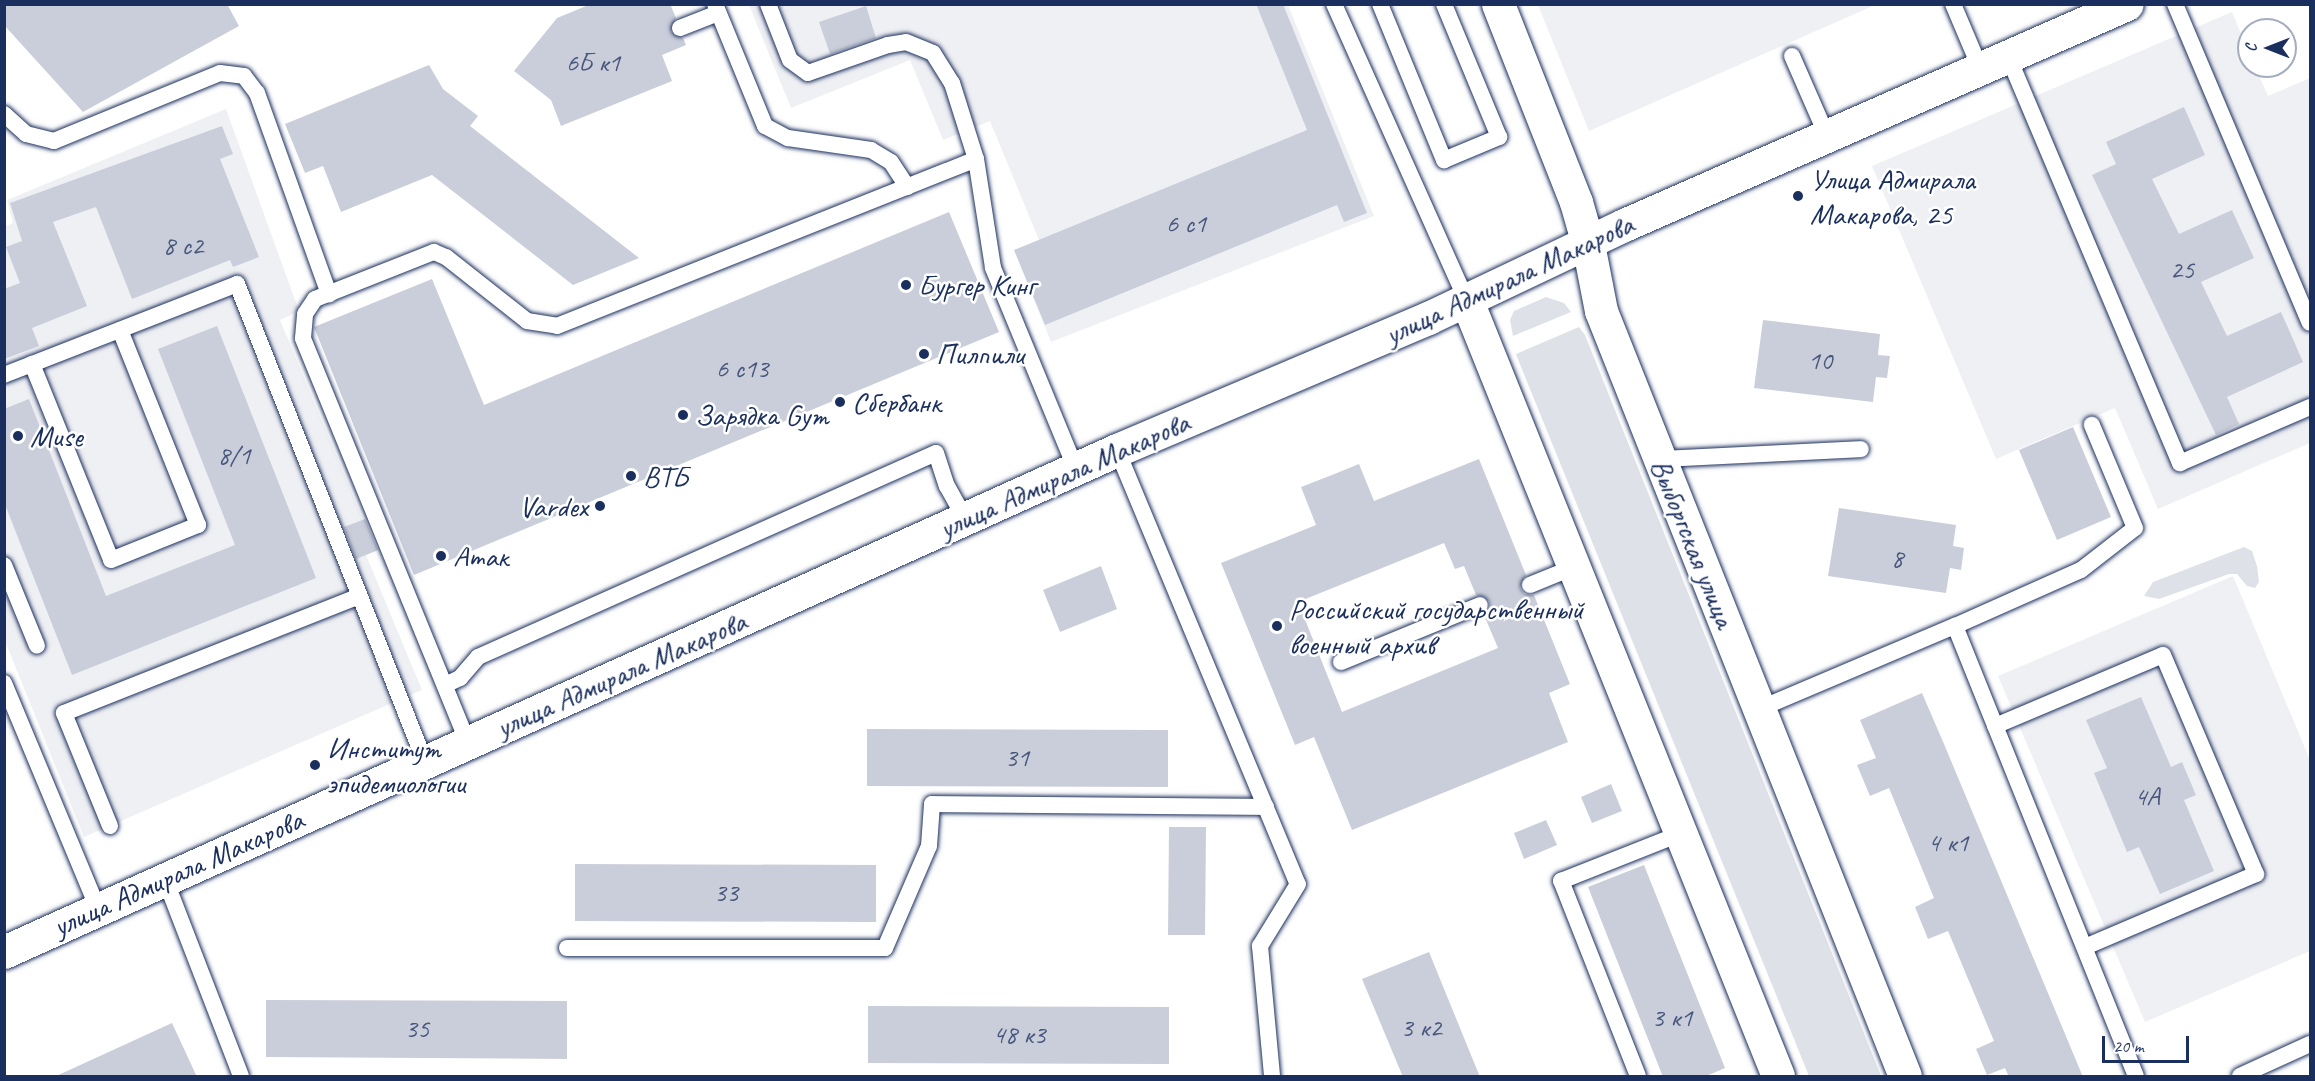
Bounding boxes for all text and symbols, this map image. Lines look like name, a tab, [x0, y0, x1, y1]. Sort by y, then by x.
north arrow	[2237, 18, 2297, 78]
text: С	[2241, 44, 2261, 52]
house number: 6Б к1	[566, 47, 620, 79]
place label: Улица Адмирала Макарова, 25	[1810, 161, 1977, 231]
marker: Улица Адмирала Макарова, 25	[1791, 189, 1805, 203]
street label: улица Адмирала Макарова	[1377, 205, 1641, 353]
house number: 6 с1	[1166, 208, 1206, 240]
house number: 8 с2	[163, 230, 203, 262]
house number: 25	[2170, 254, 2194, 286]
place label: Бургер Кинг	[918, 267, 1036, 303]
marker: Бургер Кинг	[899, 278, 913, 292]
place label: Пилпили	[936, 336, 1024, 372]
house number: 10	[1808, 345, 1832, 377]
marker: Пилпили	[917, 347, 931, 361]
house number: 6 с13	[716, 353, 768, 385]
place label: Сбербанк	[852, 384, 941, 420]
marker: Сбербанк	[833, 395, 847, 409]
place label: Зарядка Gym	[695, 397, 828, 433]
street label: улица Адмирала Макарова	[931, 403, 1197, 547]
marker: Зарядка Gym	[676, 408, 690, 422]
place label: Muse	[30, 418, 82, 454]
marker: Muse	[11, 429, 25, 443]
house number: 8/1	[217, 440, 251, 472]
street label: Выборгская улица	[1643, 453, 1743, 633]
place label: ВТБ	[643, 458, 688, 494]
marker: ВТБ	[624, 469, 638, 483]
place label: Vardex	[519, 488, 588, 524]
marker: Vardex	[593, 499, 607, 513]
place label: Атак	[453, 538, 508, 574]
house number: 8	[1891, 543, 1903, 575]
marker: Атак	[434, 549, 448, 563]
place label: Российский государственный военный архив	[1289, 591, 1584, 662]
street label: улица Адмирала Макарова	[488, 602, 754, 746]
marker: Российский государственный военный архив	[1270, 619, 1284, 633]
place label: Институт эпидемиологии	[327, 730, 465, 801]
house number: 31	[1005, 742, 1029, 774]
marker: Институт эпидемиологии	[308, 758, 322, 772]
house number: 4А	[2134, 781, 2160, 813]
street label: улица Адмирала Макарова	[45, 801, 311, 945]
house number: 4 к1	[1928, 827, 1968, 859]
house number: 33	[714, 877, 738, 909]
house number: 3 к1	[1652, 1002, 1692, 1034]
house number: 3 к2	[1401, 1012, 1441, 1044]
house number: 35	[405, 1013, 429, 1045]
house number: 48 к3	[993, 1019, 1045, 1051]
scale bar	[2105, 1024, 2192, 1062]
text: 20 m	[2113, 1035, 2144, 1057]

